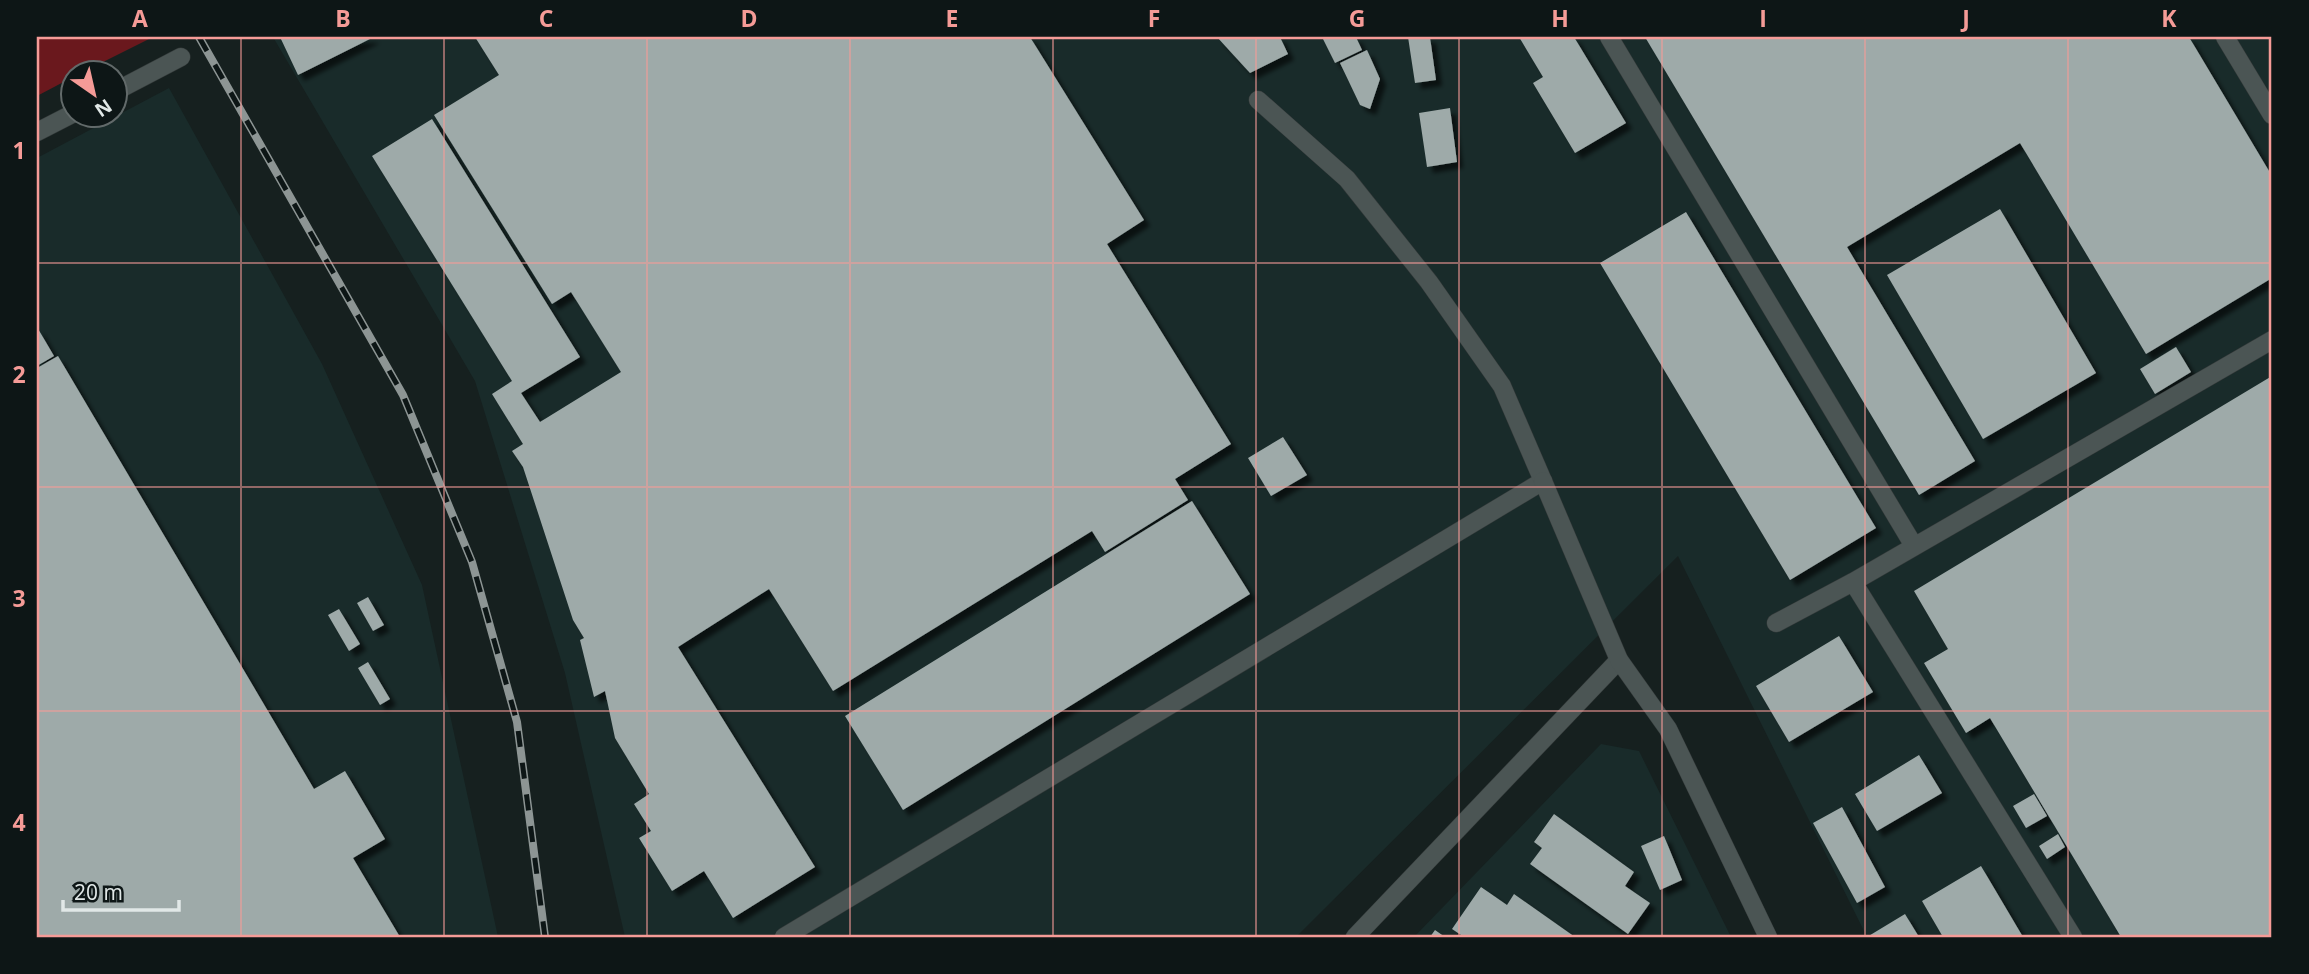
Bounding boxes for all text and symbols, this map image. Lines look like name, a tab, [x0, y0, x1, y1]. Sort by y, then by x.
text: A	[132, 2, 148, 34]
text: B	[335, 2, 351, 34]
text: C	[539, 2, 553, 34]
text: D	[740, 2, 758, 34]
text: E	[946, 2, 958, 34]
text: F	[1148, 2, 1160, 34]
text: G	[1349, 2, 1365, 34]
text: H	[1551, 2, 1569, 34]
text: I	[1759, 2, 1767, 34]
text: J	[1960, 2, 1970, 34]
text: K	[2161, 2, 2177, 34]
north arrow	[60, 60, 130, 130]
text: N	[90, 93, 117, 123]
text: 1	[12, 134, 26, 166]
text: 2	[12, 358, 26, 390]
text: 3	[12, 582, 26, 614]
text: 4	[12, 806, 26, 838]
scale bar	[63, 869, 178, 913]
text: 20 m	[74, 878, 123, 906]

